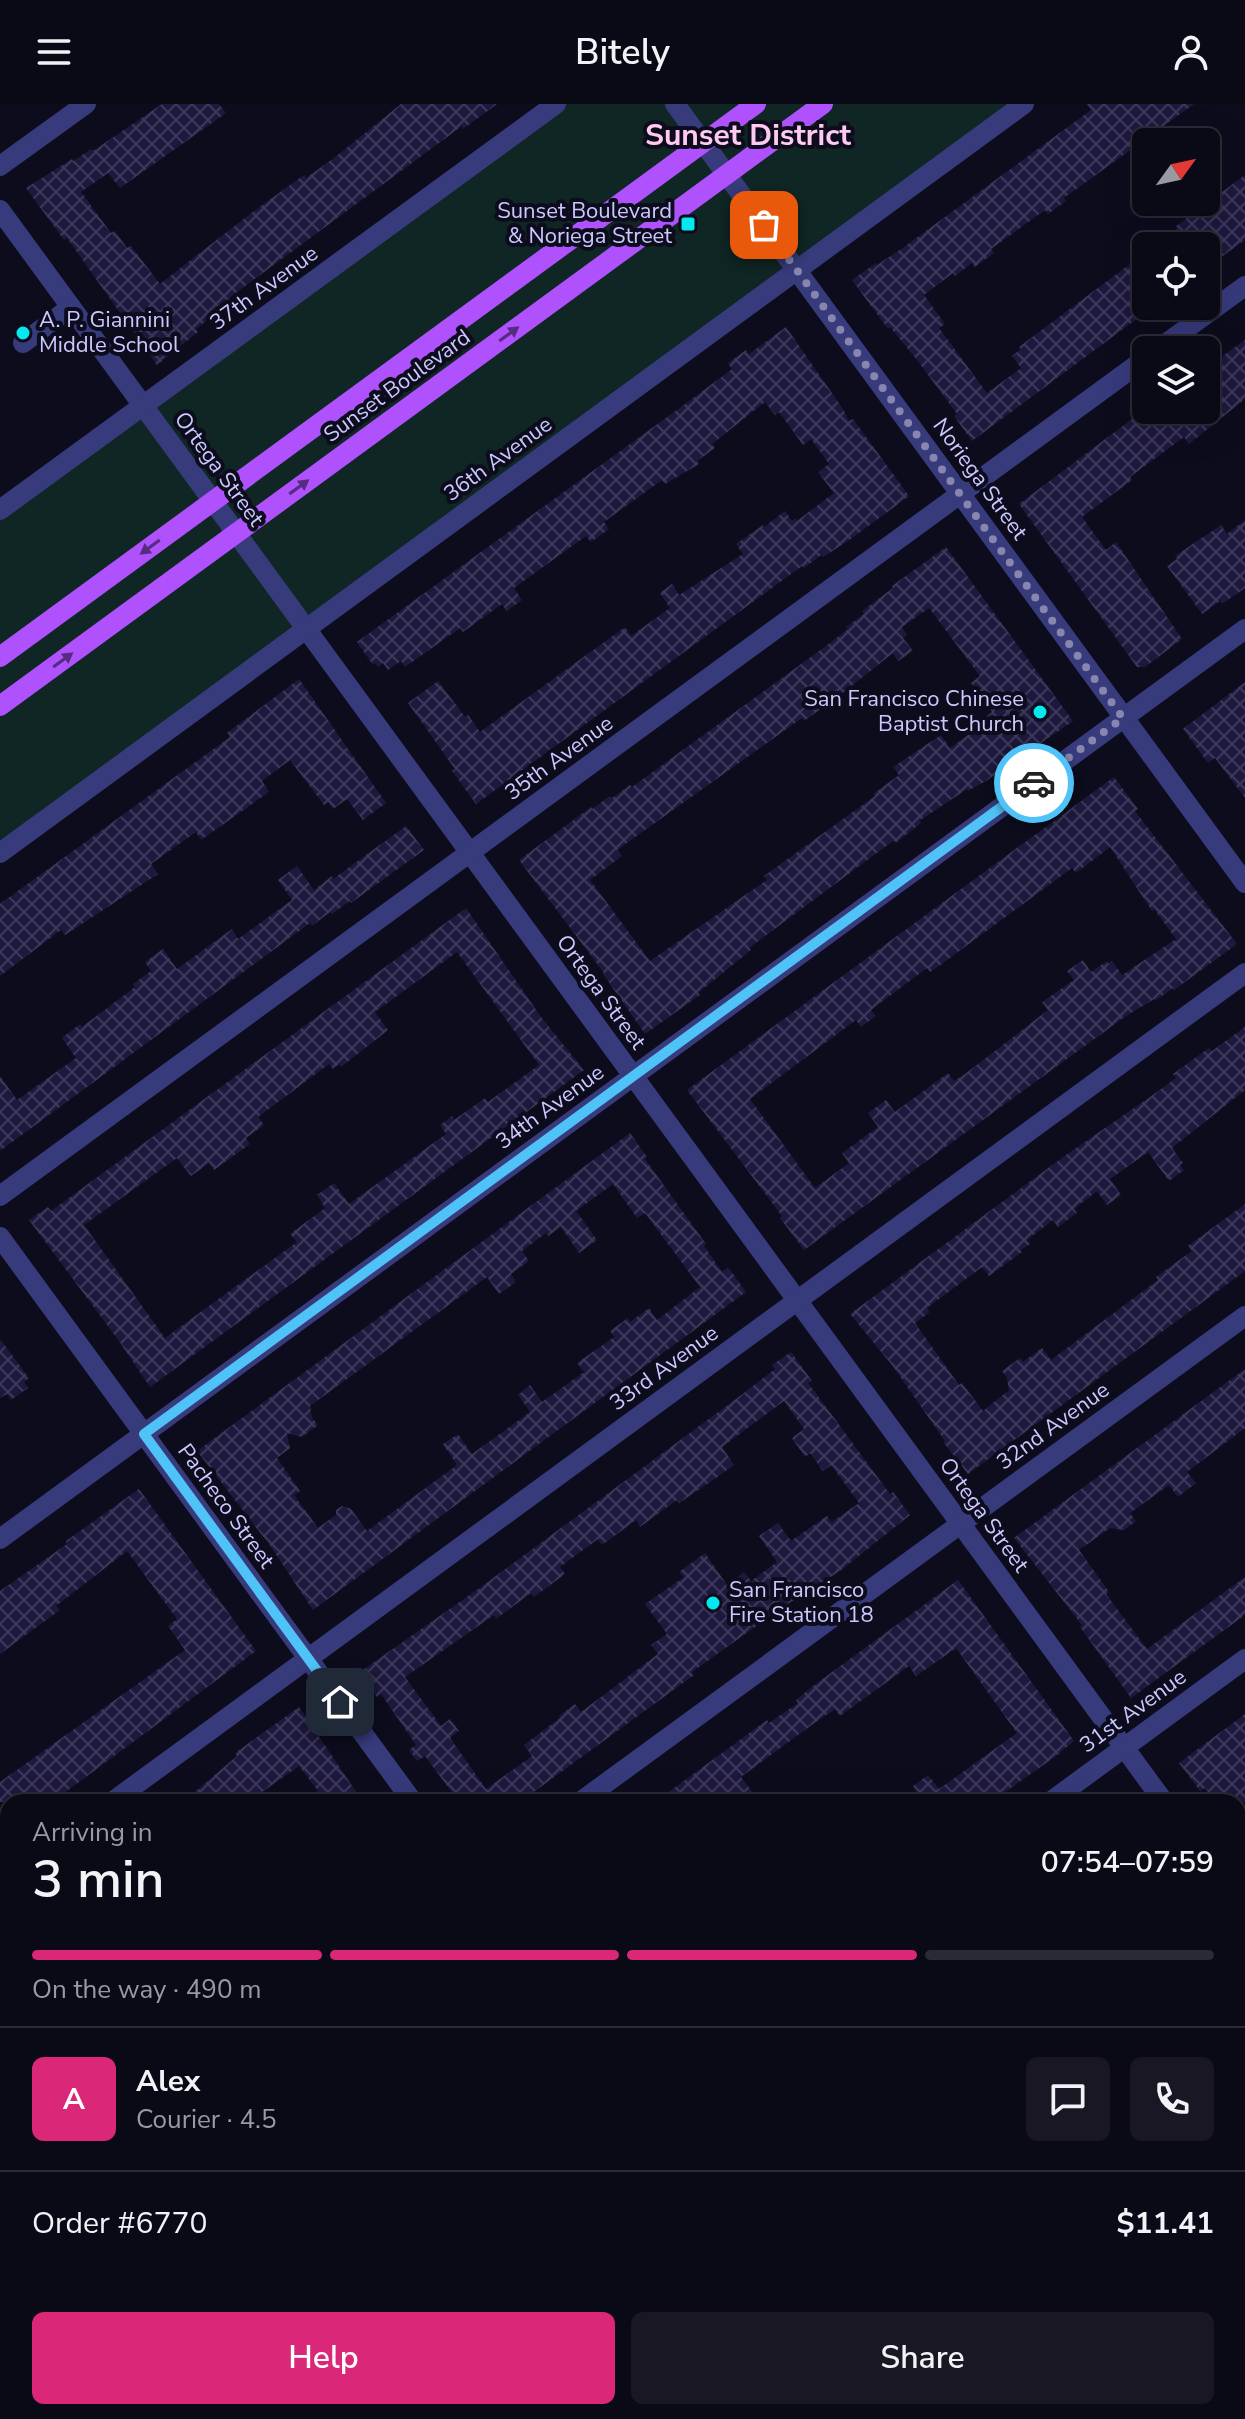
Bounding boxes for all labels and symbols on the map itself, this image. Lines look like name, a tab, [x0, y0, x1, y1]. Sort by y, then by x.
district label: Sunset District	[645, 115, 851, 156]
north arrow	[1132, 128, 1220, 216]
pin	[730, 191, 798, 259]
place label: Sunset Boulevard & Noriega Street	[497, 196, 672, 251]
marker: Sunset Boulevard & Noriega Street	[679, 215, 697, 233]
street label: 37th Avenue	[204, 239, 324, 337]
place label: A. P. Giannini Middle School	[39, 305, 180, 360]
street label: Sunset Boulevard	[317, 323, 477, 449]
marker: A. P. Giannini Middle School	[14, 324, 32, 342]
one-way arrow	[499, 326, 519, 342]
street label: Ortega Street	[167, 406, 271, 533]
street label: 36th Avenue	[438, 410, 558, 508]
street label: Noriega Street	[926, 412, 1034, 546]
one-way arrow	[289, 480, 310, 495]
one-way arrow	[139, 539, 161, 555]
one-way arrow	[52, 652, 74, 668]
place label: San Francisco Chinese Baptist Church	[804, 684, 1024, 739]
marker: San Francisco Chinese Baptist Church	[1031, 703, 1049, 721]
street label: 35th Avenue	[499, 709, 619, 807]
courier	[994, 743, 1074, 823]
street label: Ortega Street	[549, 929, 653, 1056]
street label: 34th Avenue	[490, 1058, 610, 1156]
street label: 33rd Avenue	[604, 1318, 724, 1418]
street label: 32nd Avenue	[991, 1375, 1115, 1477]
street label: Pacheco Street	[171, 1438, 282, 1575]
street label: Ortega Street	[932, 1452, 1036, 1579]
place label: San Francisco Fire Station 18	[729, 1575, 874, 1630]
marker: San Francisco Fire Station 18	[704, 1594, 722, 1612]
street label: 31st Avenue	[1074, 1662, 1192, 1760]
pin	[306, 1668, 374, 1736]

